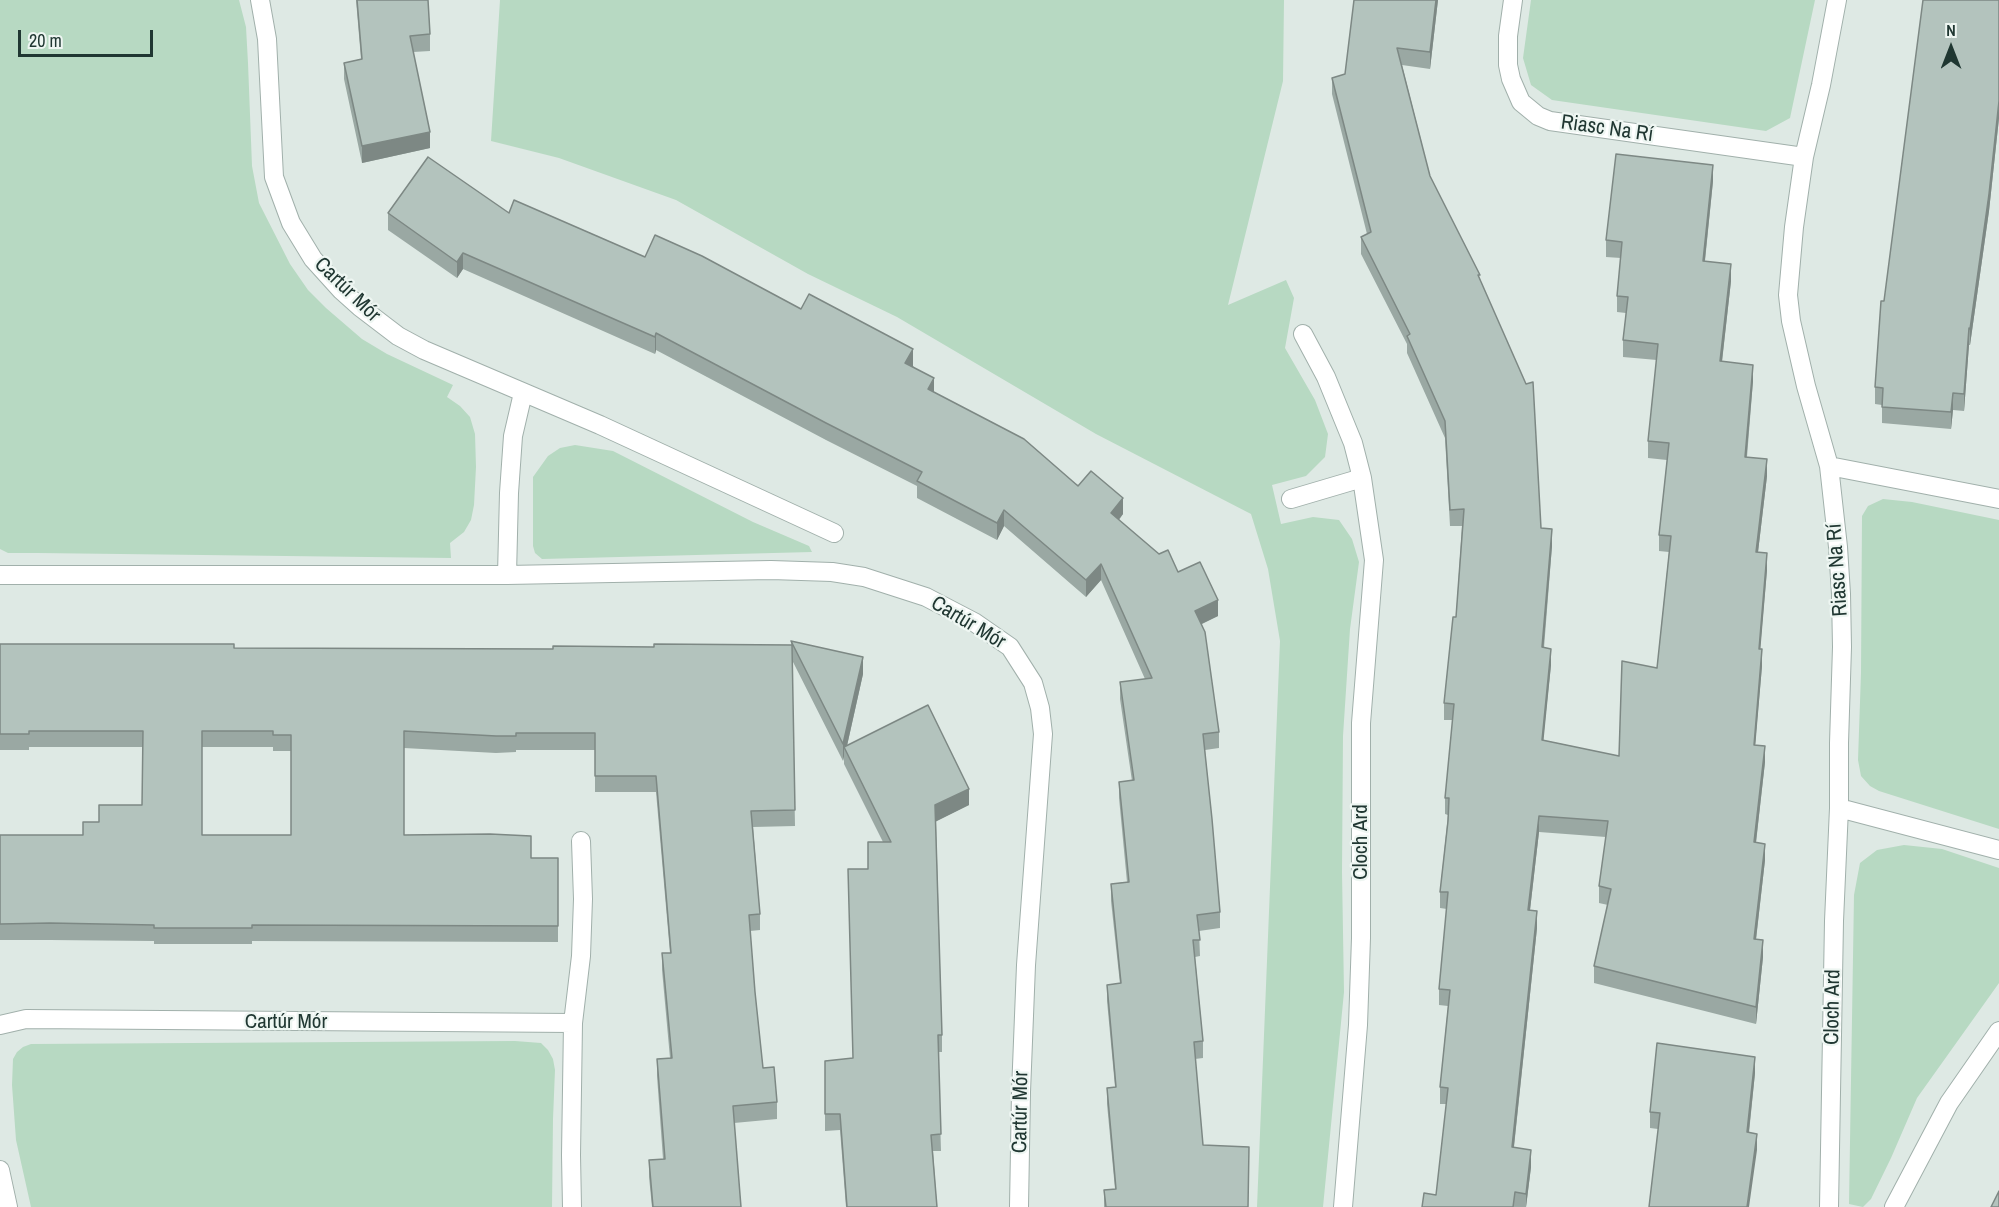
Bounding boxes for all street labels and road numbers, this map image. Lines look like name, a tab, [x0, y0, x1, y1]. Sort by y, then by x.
street label: Riasc Na Rí	[1559, 110, 1655, 148]
street label: Cartúr Mór	[309, 252, 385, 328]
street label: Riasc Na Rí	[1822, 523, 1854, 617]
street label: Cartúr Mór	[926, 591, 1010, 655]
street label: Cloch Ard	[1348, 804, 1374, 880]
street label: Cloch Ard	[1820, 969, 1846, 1045]
street label: Cartúr Mór	[245, 1009, 327, 1035]
street label: Cartúr Mór	[1008, 1071, 1034, 1153]

